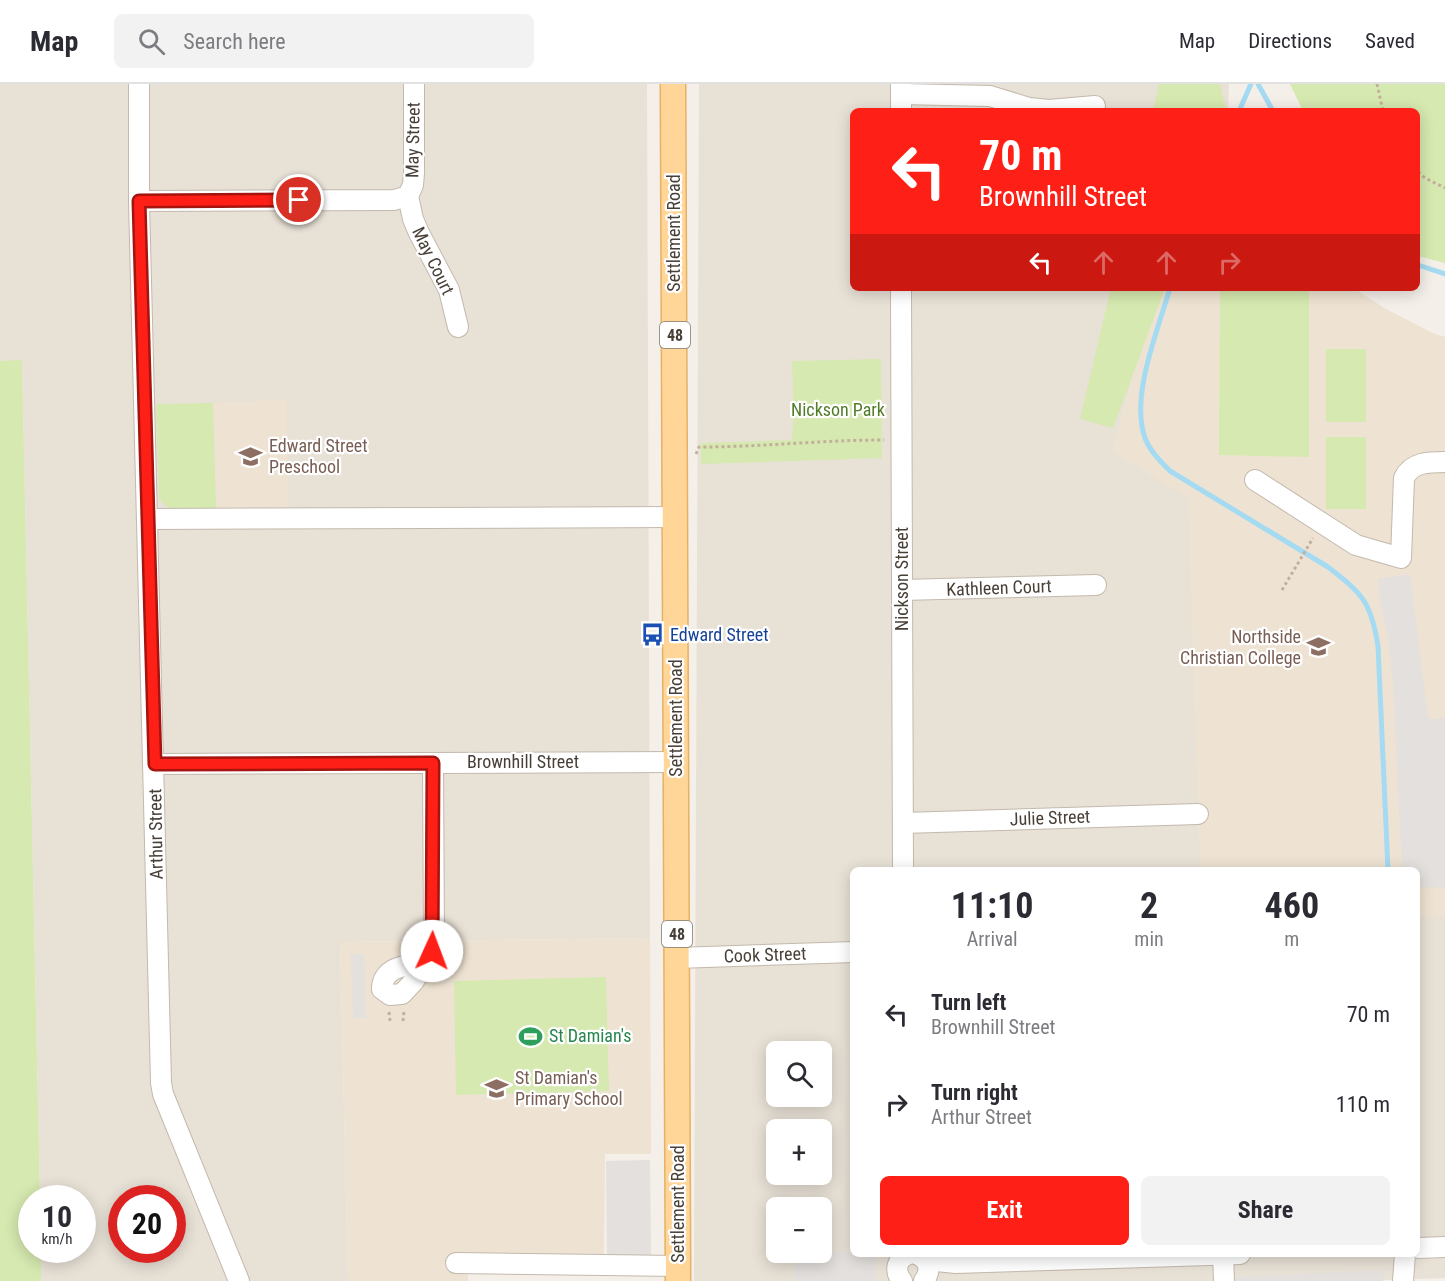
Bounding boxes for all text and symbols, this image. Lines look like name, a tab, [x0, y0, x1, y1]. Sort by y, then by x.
search box	[114, 14, 534, 68]
text: Map	[30, 25, 78, 58]
icon: search	[135, 25, 168, 58]
text: Search here	[183, 29, 286, 54]
text: Map	[1179, 29, 1215, 53]
text: Directions	[1248, 29, 1332, 53]
text: Saved	[1365, 29, 1415, 53]
street label: May Street	[401, 102, 424, 178]
text: 70 m	[979, 131, 1062, 180]
icon: left	[880, 132, 958, 210]
pin	[273, 174, 324, 225]
street label: Settlement Road	[663, 174, 684, 292]
text: Brownhill Street	[979, 181, 1147, 213]
icon: arrive	[282, 183, 315, 216]
street label: May Court	[408, 223, 459, 298]
icon: left	[1024, 246, 1057, 279]
icon: ahead	[1087, 246, 1120, 279]
icon: ahead	[1150, 246, 1183, 279]
icon: right	[1213, 246, 1246, 279]
road number: 48	[660, 322, 690, 348]
park label: Nickson Park	[791, 399, 885, 420]
place label: Edward Street Preschool	[269, 435, 368, 477]
school or university icon: Edward Street Preschool	[238, 443, 264, 469]
street label: Nickson Street	[891, 527, 912, 631]
street label: Kathleen Court	[946, 575, 1052, 600]
bus stop icon: Edward Street	[639, 622, 665, 648]
place label: Edward Street	[670, 624, 769, 645]
place label: Northside Christian College	[1180, 626, 1301, 668]
school or university icon: Northside Christian College	[1306, 634, 1332, 660]
street label: Settlement Road	[665, 659, 686, 777]
street label: Brownhill Street	[467, 751, 579, 772]
street label: Arthur Street	[144, 788, 167, 880]
street label: Julie Street	[1009, 806, 1091, 829]
text: 11:10	[951, 885, 1033, 927]
text: 2	[1140, 885, 1158, 927]
text: 460	[1265, 885, 1319, 927]
position arrow	[400, 919, 464, 983]
road number: 48	[662, 921, 692, 947]
text: Arrival	[967, 927, 1018, 951]
text: min	[1134, 927, 1164, 951]
text: m	[1284, 927, 1299, 951]
street label: Cook Street	[723, 943, 807, 966]
text: Turn left	[931, 990, 1006, 1015]
icon: left	[880, 998, 913, 1031]
text: 70 m	[1347, 1002, 1390, 1027]
text: Brownhill Street	[931, 1015, 1055, 1039]
sports icon: St Damian's	[518, 1023, 544, 1049]
place label: St Damian's	[549, 1025, 631, 1046]
map controls	[766, 1041, 832, 1263]
button: search	[766, 1041, 832, 1107]
place label: St Damian's Primary School	[515, 1067, 623, 1109]
school or university icon: St Damian's Primary School	[484, 1075, 510, 1101]
text: Turn right	[931, 1080, 1018, 1105]
icon: right	[880, 1088, 913, 1121]
text: 110 m	[1336, 1092, 1390, 1117]
text: Arthur Street	[931, 1105, 1032, 1129]
button: +	[766, 1119, 832, 1185]
street label: Settlement Road	[667, 1145, 688, 1263]
button: Exit	[880, 1176, 1129, 1245]
button: Share	[1141, 1176, 1390, 1245]
speed limit sign: 20	[108, 1185, 186, 1263]
button: −	[766, 1197, 832, 1263]
text: 10	[42, 1199, 72, 1234]
text: km/h	[42, 1230, 72, 1248]

